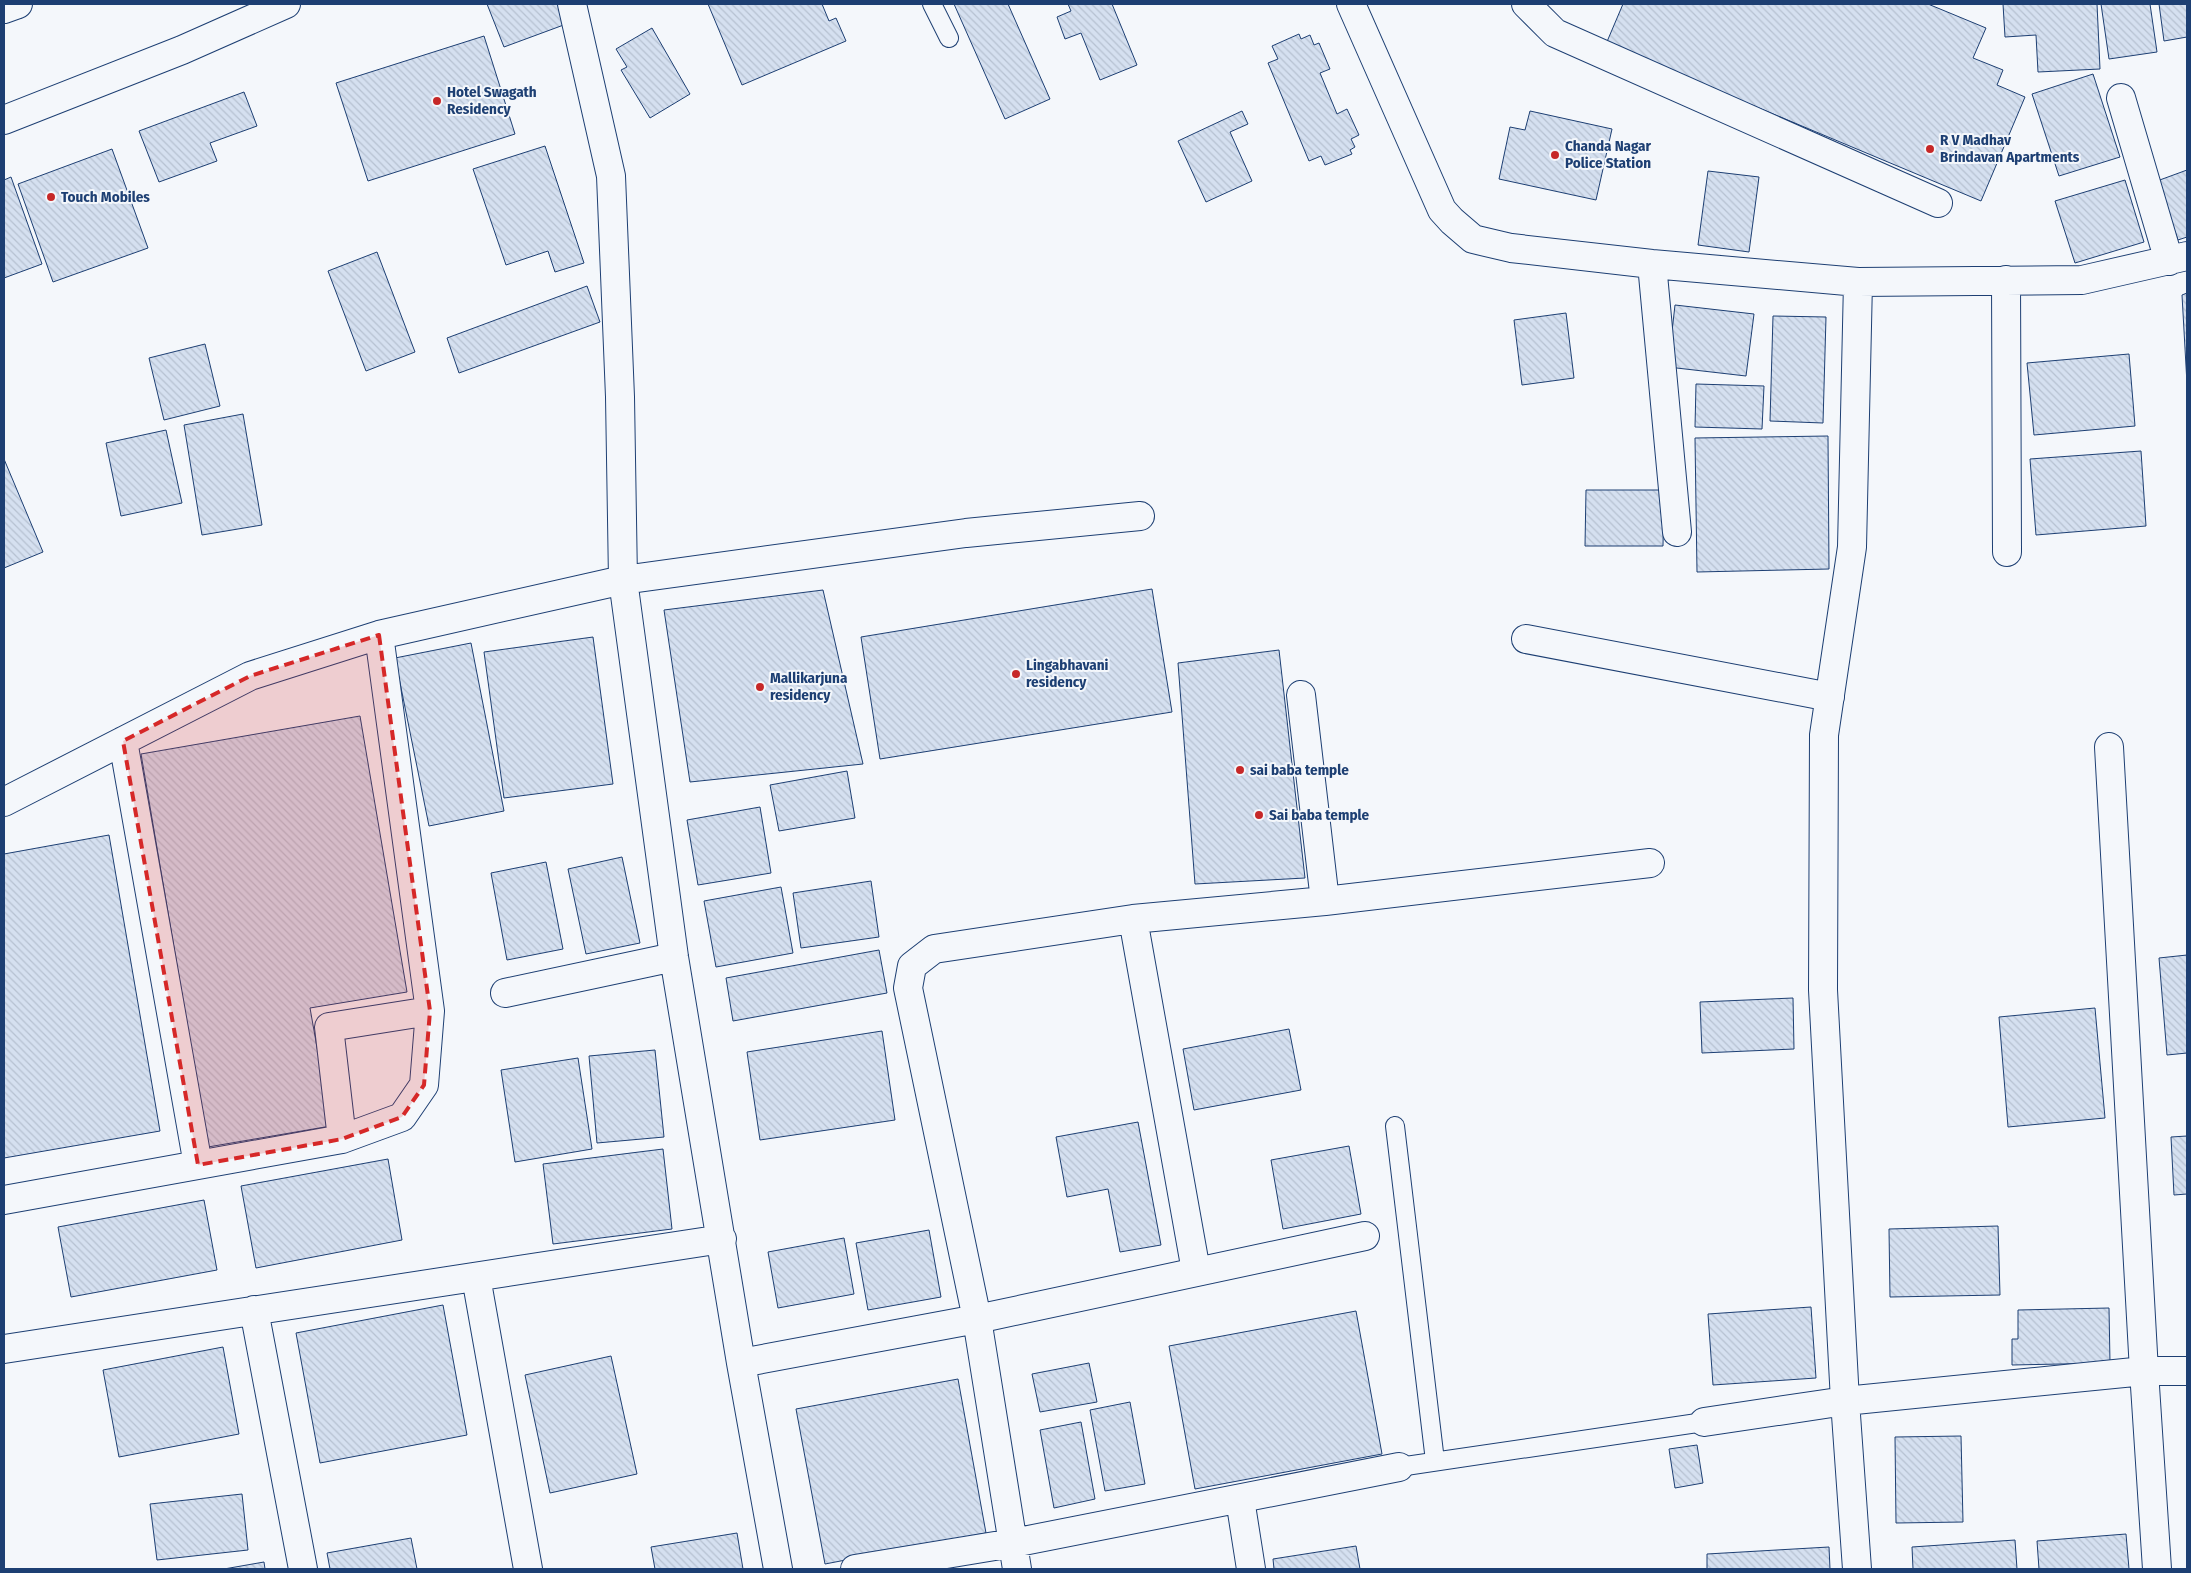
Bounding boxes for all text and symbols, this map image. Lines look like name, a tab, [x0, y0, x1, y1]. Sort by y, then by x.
place label: Hotel Swagath Residency	[447, 83, 537, 118]
marker: Hotel Swagath Residency	[431, 95, 443, 107]
place label: R V Madhav Brindavan Apartments	[1940, 131, 2080, 166]
place label: Chanda Nagar Police Station	[1565, 137, 1651, 172]
marker: R V Madhav Brindavan Apartments	[1924, 143, 1936, 155]
marker: Chanda Nagar Police Station	[1549, 149, 1561, 161]
place label: Touch Mobiles	[61, 188, 150, 206]
marker: Touch Mobiles	[45, 191, 57, 203]
place label: Lingabhavani residency	[1026, 656, 1109, 691]
marker: Lingabhavani residency	[1010, 668, 1022, 680]
place label: Mallikarjuna residency	[770, 669, 848, 704]
marker: Mallikarjuna residency	[754, 681, 766, 693]
place label: sai baba temple	[1250, 761, 1349, 779]
marker: sai baba temple	[1234, 764, 1246, 776]
place label: Sai baba temple	[1269, 806, 1370, 824]
marker: Sai baba temple	[1253, 809, 1265, 821]

